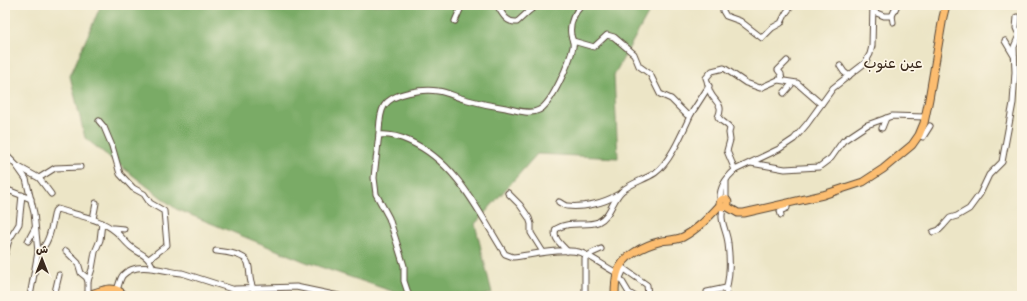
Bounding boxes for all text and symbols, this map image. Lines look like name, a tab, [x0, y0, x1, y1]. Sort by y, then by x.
district label: عين عنوب	[863, 54, 923, 73]
north arrow	[22, 239, 62, 279]
text: ش	[36, 243, 48, 256]

